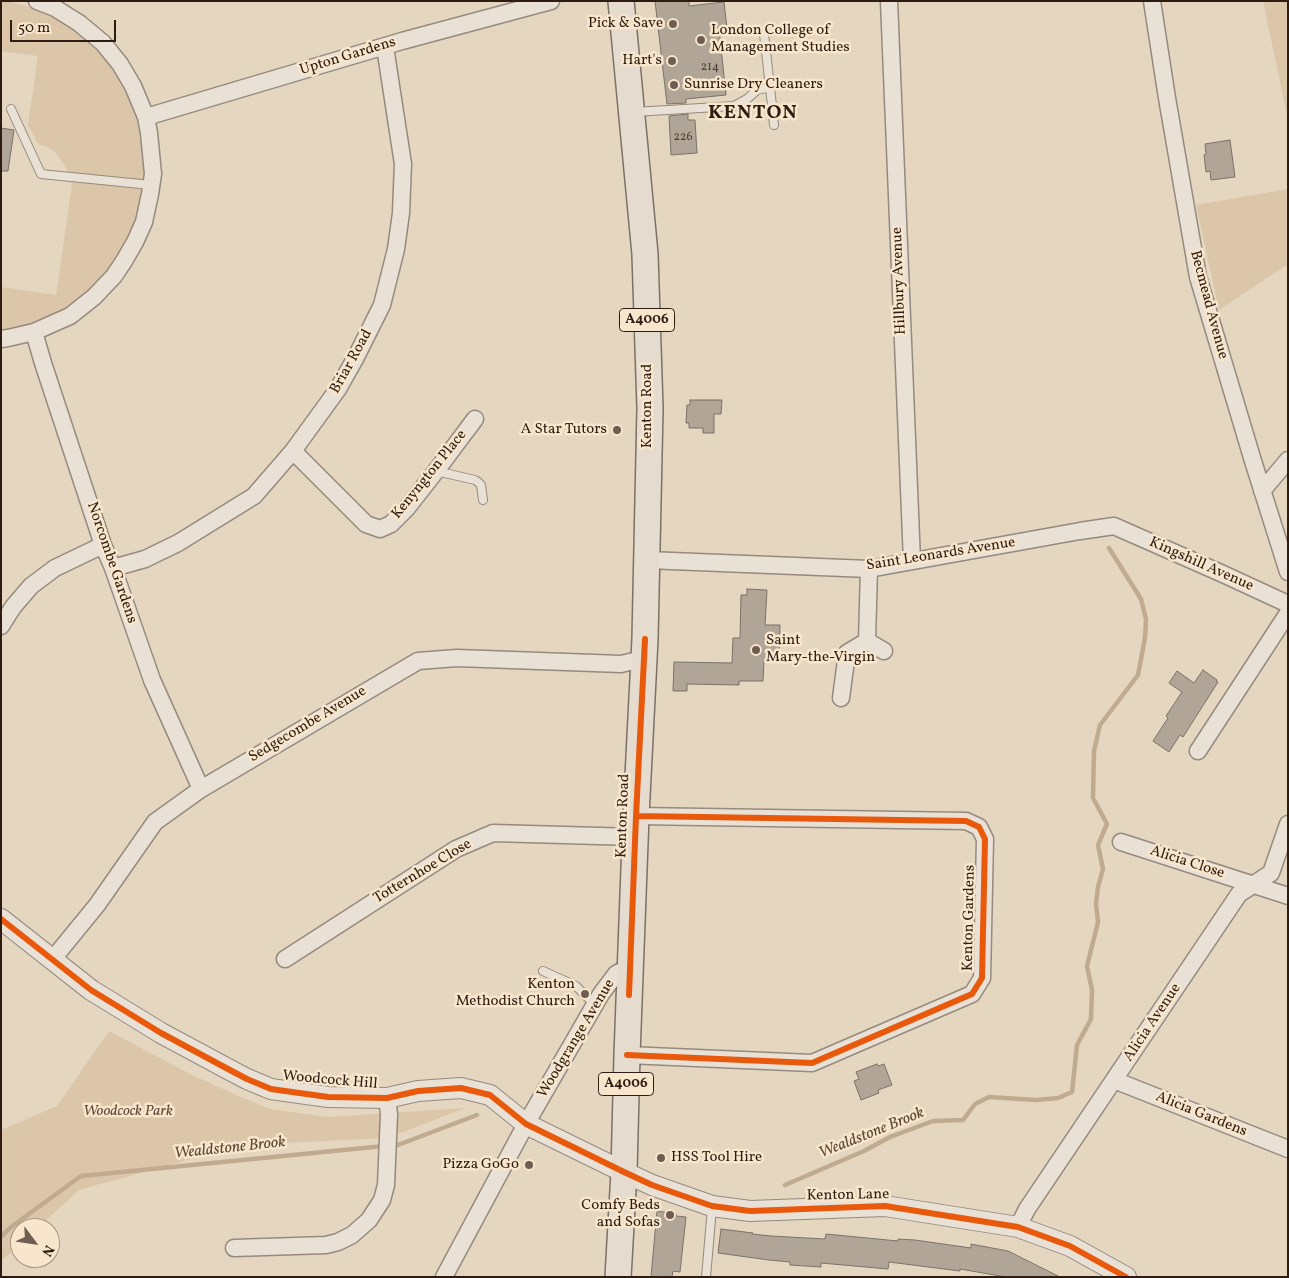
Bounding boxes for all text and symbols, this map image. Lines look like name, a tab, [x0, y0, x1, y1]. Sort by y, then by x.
scale bar	[12, 10, 119, 42]
place label: Pick & Save	[588, 15, 663, 33]
text: 50 m	[18, 18, 50, 39]
marker: Pick & Save	[667, 18, 679, 30]
place label: London College of Management Studies	[711, 22, 850, 57]
street label: Upton Gardens	[298, 34, 398, 80]
marker: London College of Management Studies	[695, 34, 707, 46]
place label: Hart's	[622, 52, 662, 70]
marker: Hart's	[666, 55, 678, 67]
house number: 214	[701, 61, 719, 75]
place label: Sunrise Dry Cleaners	[684, 76, 823, 94]
marker: Sunrise Dry Cleaners	[668, 79, 680, 91]
district label: KENTON	[707, 102, 799, 126]
house number: 226	[674, 131, 692, 145]
street label: Hillbury Avenue	[889, 227, 911, 335]
street label: Becmead Avenue	[1185, 249, 1231, 361]
road number: A4006	[620, 308, 674, 332]
street label: Briar Road	[327, 327, 377, 397]
street label: Kenton Road	[639, 364, 657, 448]
place label: A Star Tutors	[521, 421, 607, 439]
marker: A Star Tutors	[611, 424, 623, 436]
street label: Kenyngton Place	[389, 427, 471, 523]
street label: Norcombe Gardens	[82, 500, 140, 626]
street label: Saint Leonards Avenue	[865, 534, 1017, 576]
street label: Kingshill Avenue	[1146, 534, 1256, 596]
place label: Saint Mary-the-Virgin	[766, 632, 875, 667]
marker: Saint Mary-the-Virgin	[750, 644, 762, 656]
street label: Sedgecombe Avenue	[246, 683, 370, 767]
street label: Kenton Road	[614, 773, 634, 859]
street label: Totternhoe Close	[371, 836, 475, 908]
street label: Alicia Close	[1148, 843, 1226, 883]
street label: Kenton Gardens	[960, 865, 980, 971]
place label: Kenton Methodist Church	[456, 976, 575, 1011]
street label: Woodgrange Avenue	[534, 976, 620, 1102]
street label: Alicia Avenue	[1120, 981, 1186, 1065]
marker: Kenton Methodist Church	[579, 988, 591, 1000]
street label: Woodcock Hill	[282, 1068, 378, 1094]
road number: A4006	[598, 1072, 654, 1096]
street label: Alicia Gardens	[1153, 1089, 1249, 1141]
park label: Woodcock Park	[83, 1103, 173, 1121]
water label: Wealdstone Brook	[817, 1104, 927, 1164]
water label: Wealdstone Brook	[173, 1134, 287, 1164]
place label: HSS Tool Hire	[671, 1149, 762, 1167]
marker: HSS Tool Hire	[655, 1152, 667, 1164]
place label: Pizza GoGo	[442, 1156, 519, 1174]
marker: Pizza GoGo	[523, 1159, 535, 1171]
street label: Kenton Lane	[807, 1186, 889, 1206]
place label: Comfy Beds and Sofas	[581, 1197, 660, 1232]
marker: Comfy Beds and Sofas	[664, 1209, 676, 1221]
north arrow	[10, 1218, 60, 1268]
text: N	[37, 1241, 58, 1260]

